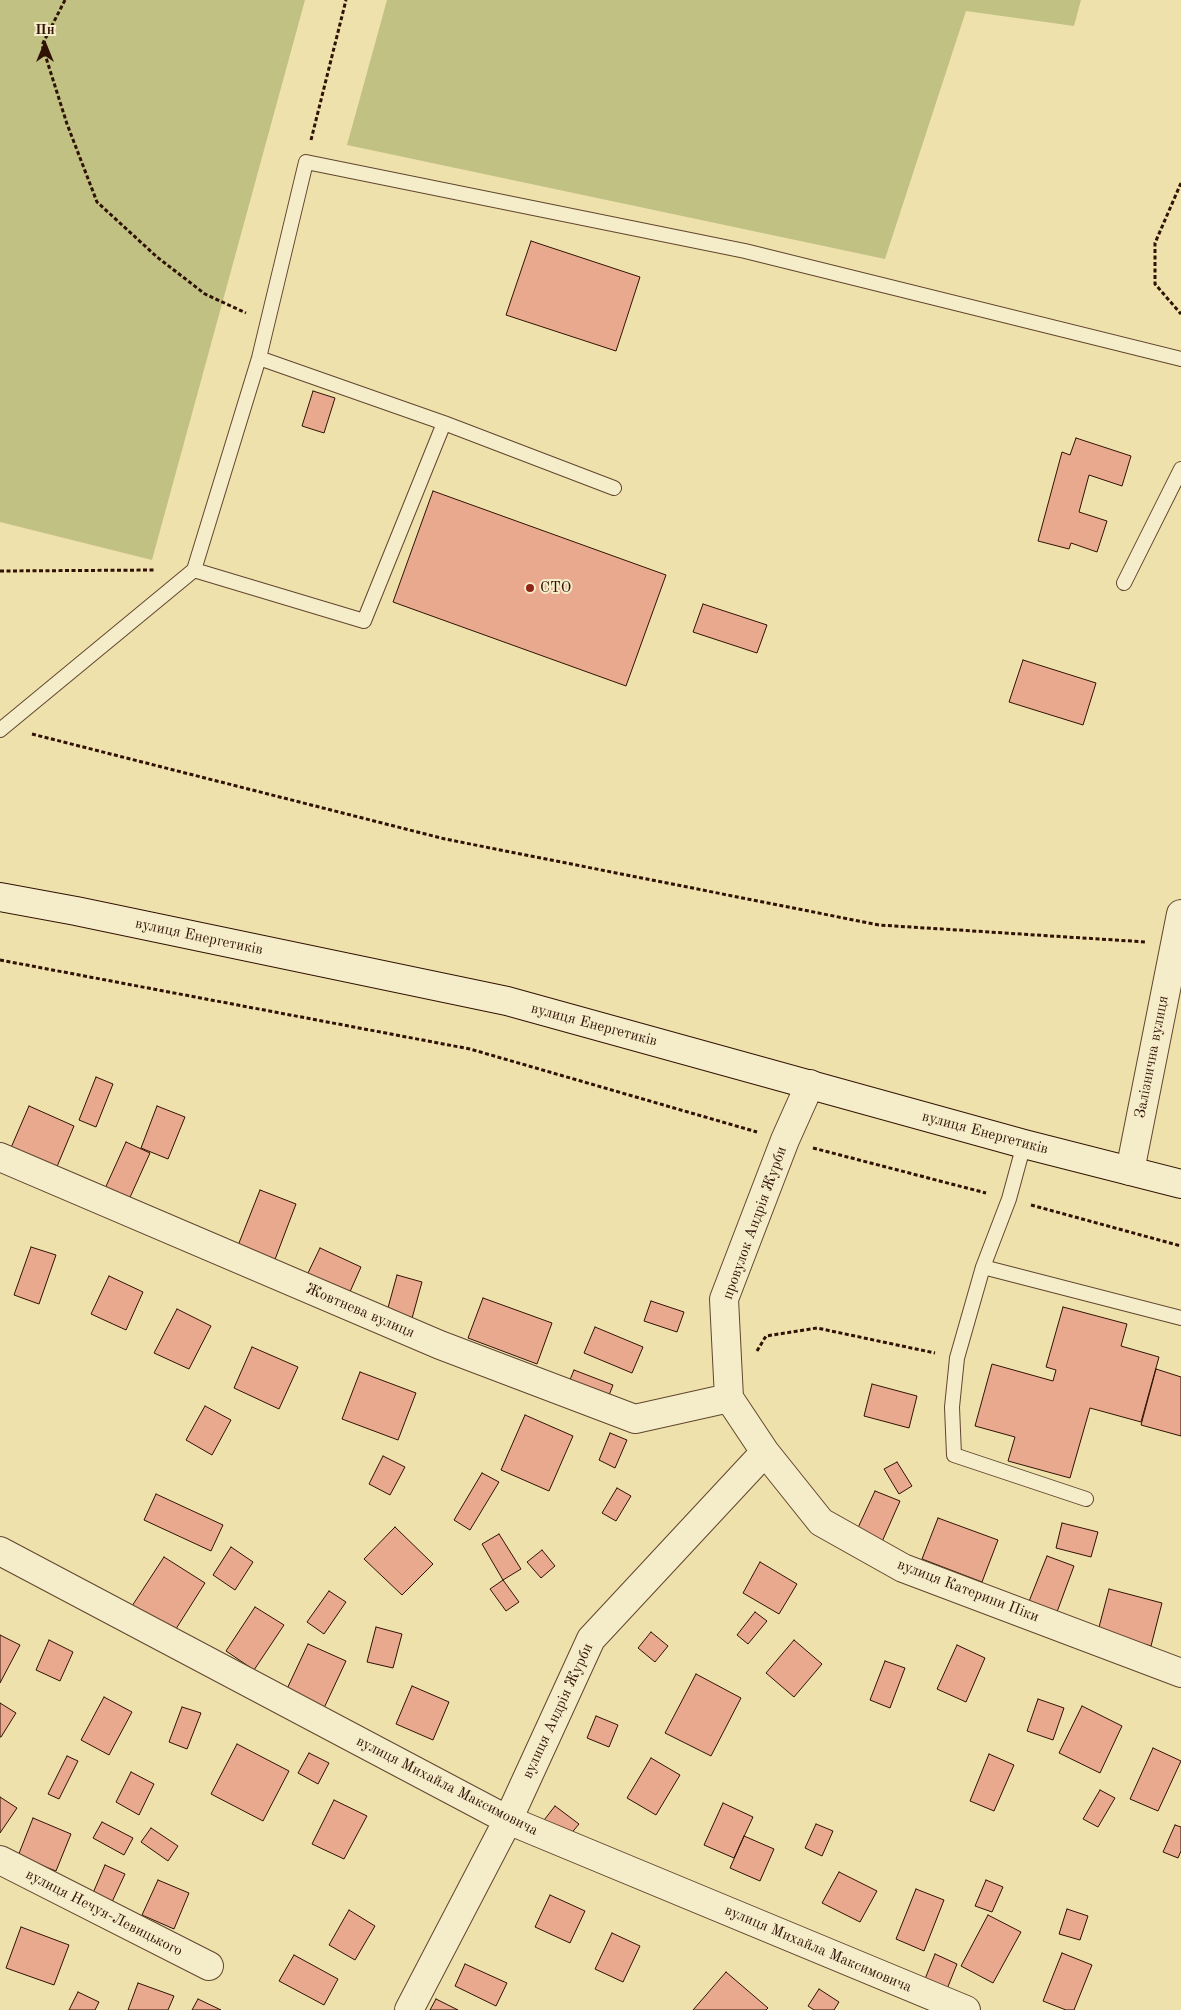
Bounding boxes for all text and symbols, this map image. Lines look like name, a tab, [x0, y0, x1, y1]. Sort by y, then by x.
north arrow	[20, 20, 70, 70]
text: Пн	[35, 23, 55, 37]
place label: СТО	[540, 579, 571, 597]
marker: СТО	[524, 582, 536, 594]
street label: вулиця Енергетиків	[134, 915, 264, 959]
street label: Залізнична вулиця	[1131, 994, 1173, 1120]
street label: вулиця Енергетиків	[529, 999, 659, 1051]
street label: вулиця Енергетиків	[920, 1107, 1050, 1159]
street label: провулок Андрія Журби	[719, 1144, 791, 1302]
street label: Жовтнева вулиця	[303, 1280, 417, 1342]
street label: вулиця Катерини Піки	[895, 1556, 1041, 1626]
street label: вулиця Андрія Журби	[519, 1640, 597, 1782]
street label: вулиця Михайла Максимовича	[353, 1732, 541, 1840]
street label: вулиця Нечуя-Левицького	[23, 1866, 185, 1960]
street label: вулиця Михайла Максимовича	[722, 1901, 914, 1997]

